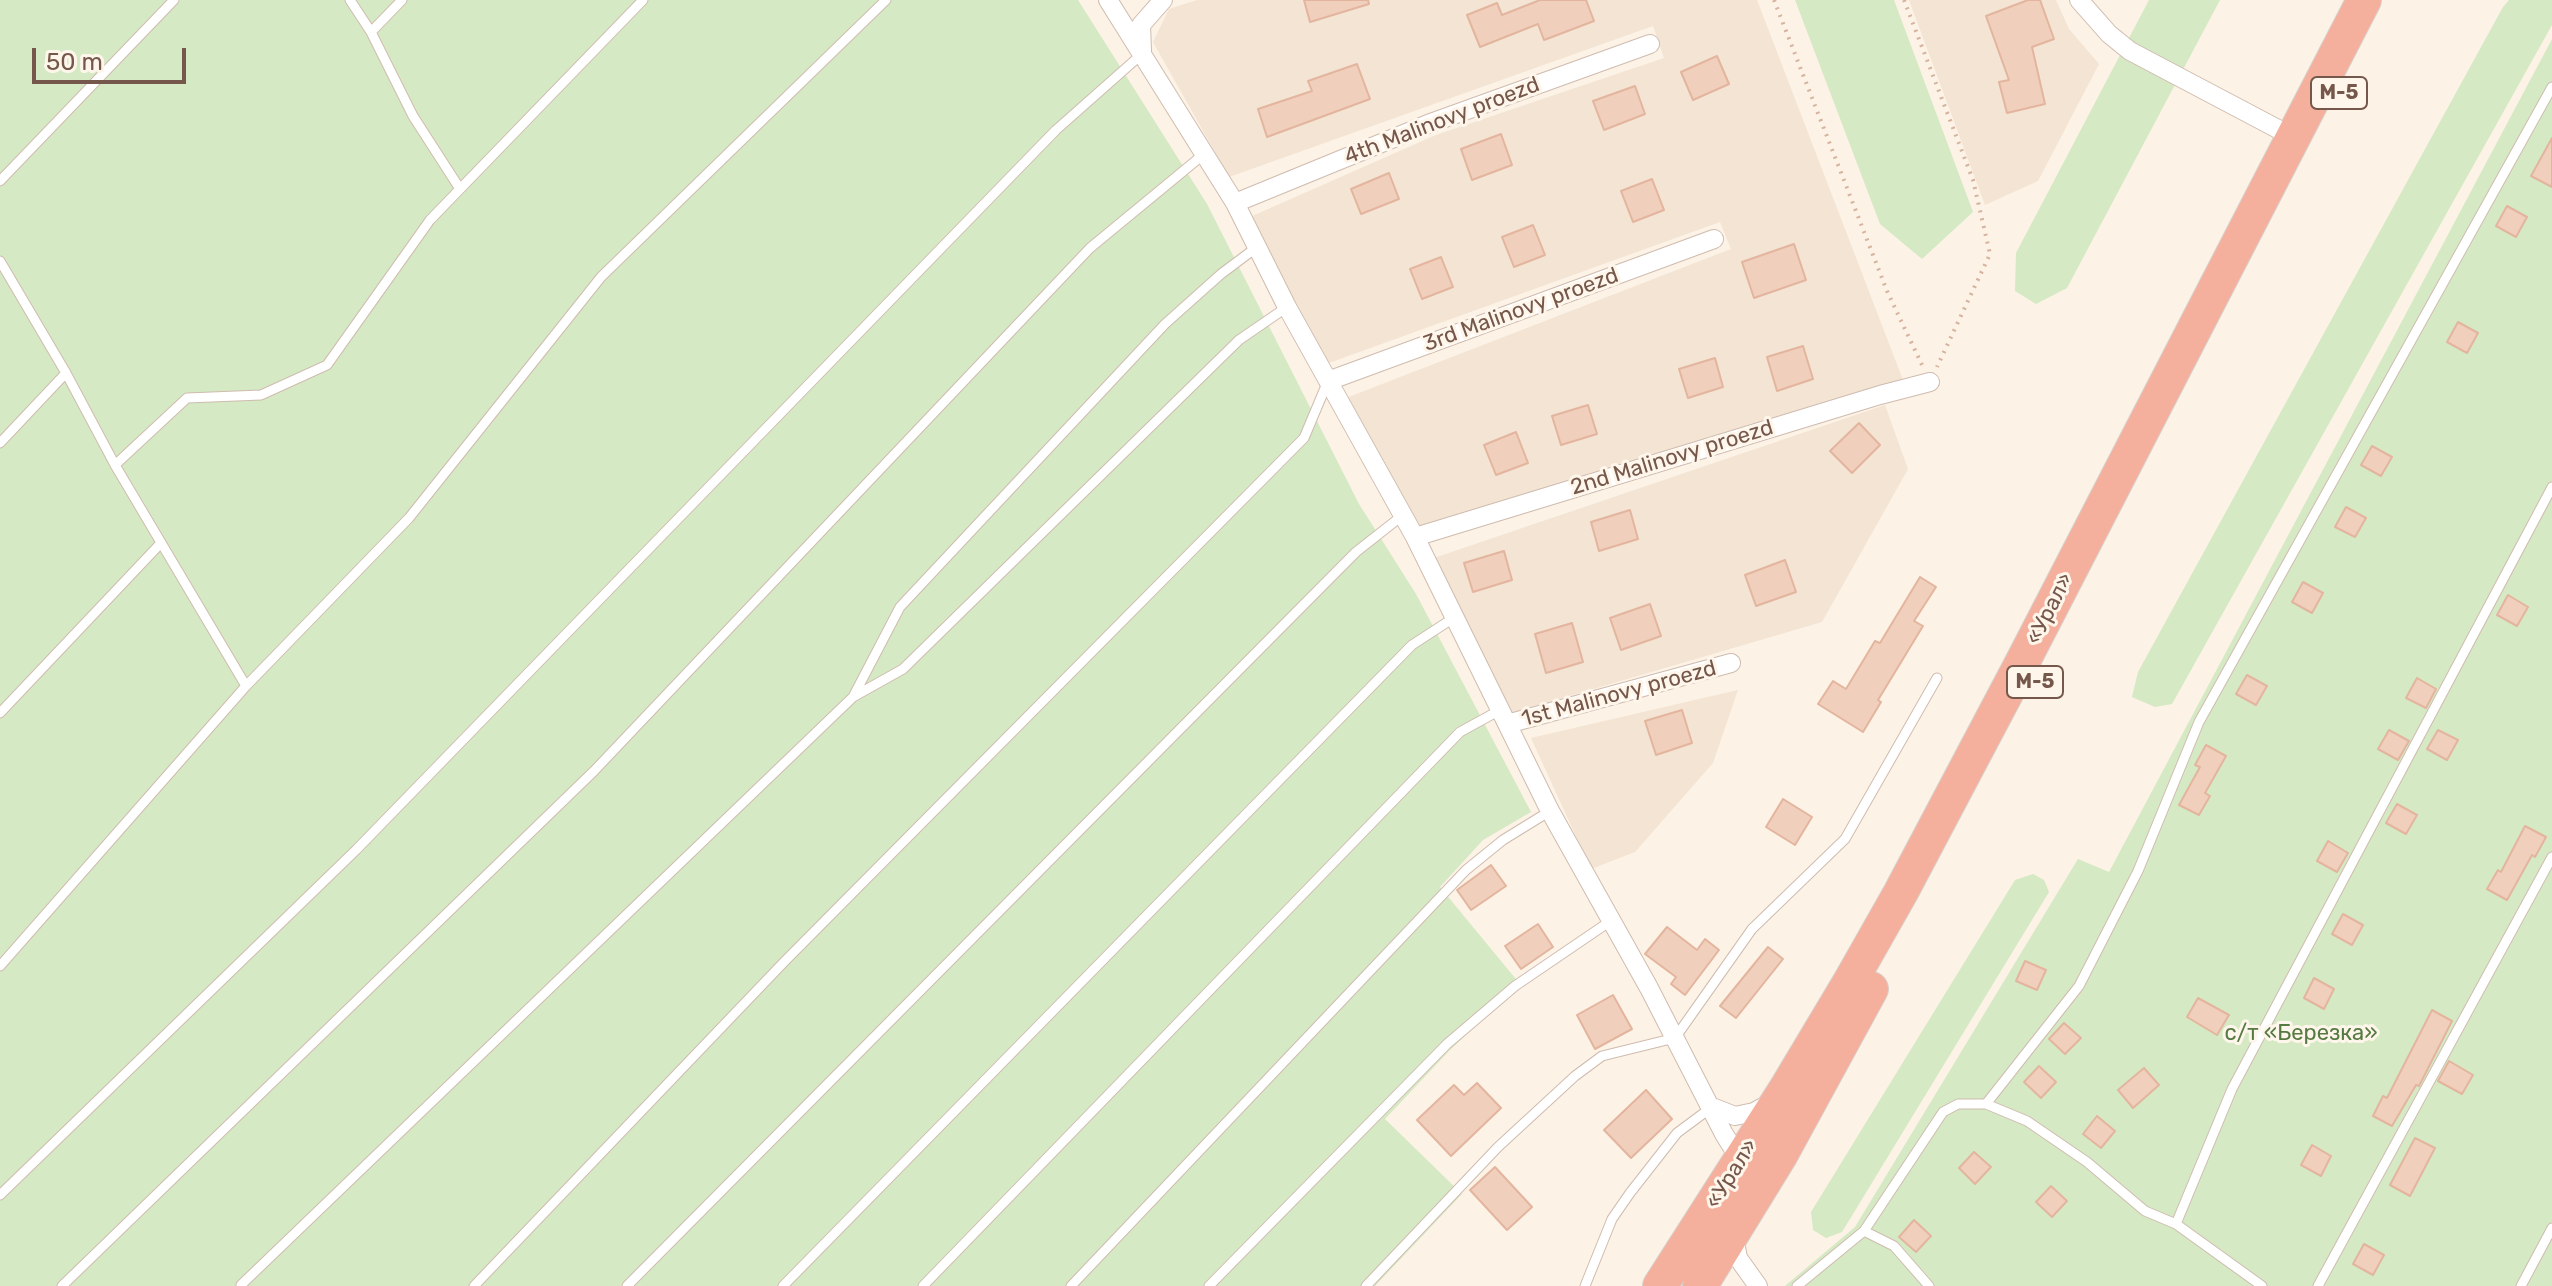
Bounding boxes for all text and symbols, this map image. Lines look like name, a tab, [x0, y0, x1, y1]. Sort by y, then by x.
scale bar	[36, 32, 190, 82]
text: 50 m	[46, 48, 103, 76]
street label: 4th Malinovy proezd	[1341, 72, 1543, 170]
road number: М-5	[2311, 77, 2367, 109]
street label: 3rd Malinovy proezd	[1420, 262, 1622, 358]
street label: 2nd Malinovy proezd	[1567, 415, 1777, 501]
street label: «Урал»	[2021, 569, 2079, 649]
street label: 1st Malinovy proezd	[1519, 655, 1719, 733]
road number: М-5	[2007, 666, 2063, 698]
park label: с/т «Березка»	[2224, 1021, 2378, 1047]
street label: «Урал»	[1700, 1134, 1764, 1214]

